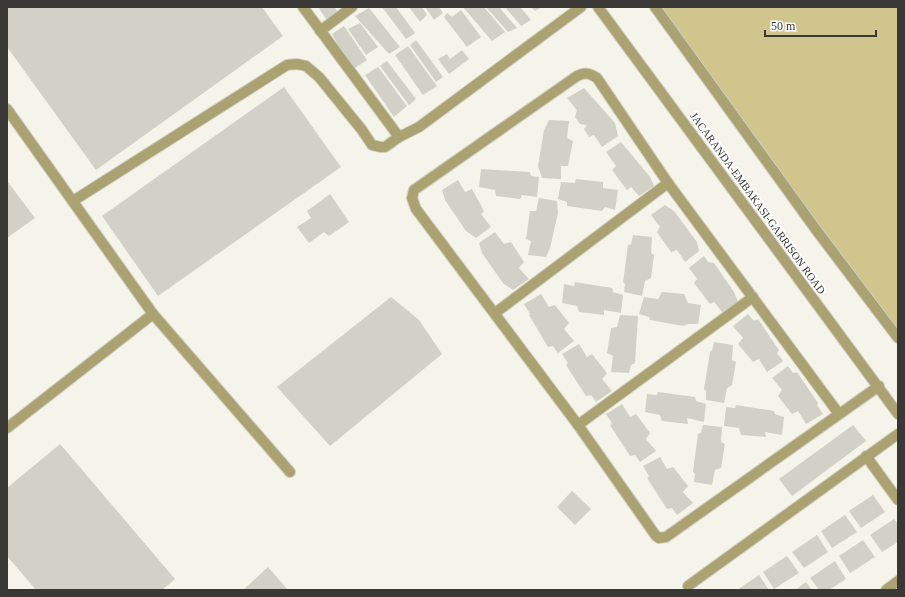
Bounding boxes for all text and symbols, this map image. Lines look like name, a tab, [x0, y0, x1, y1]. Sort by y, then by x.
scale bar	[765, 12, 876, 38]
text: 50 m	[771, 19, 796, 33]
street label: JACARANDA-EMBAKASI-GARRISON ROAD	[688, 110, 828, 296]

